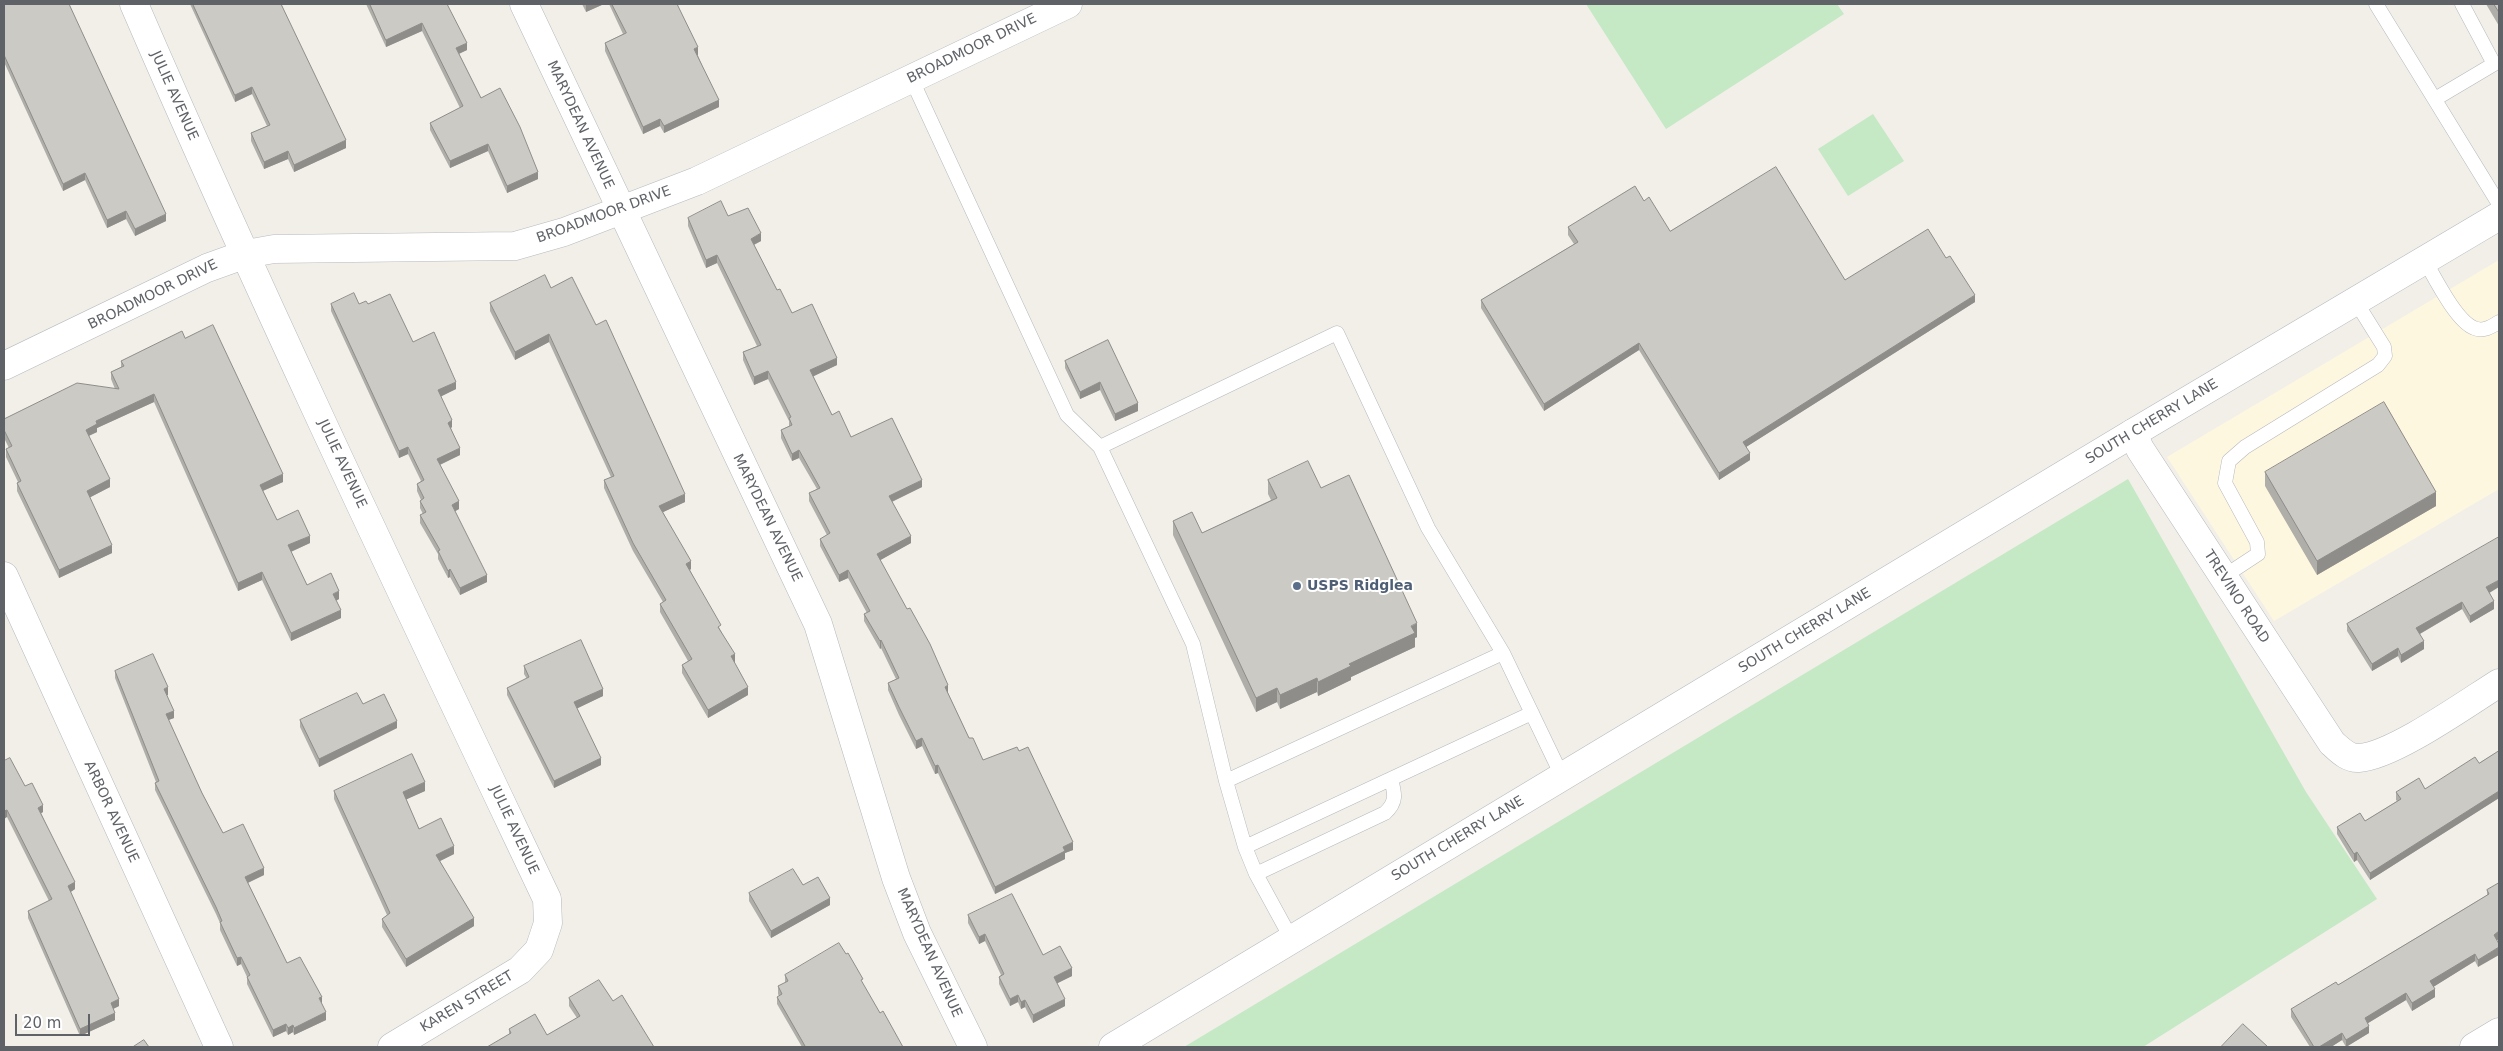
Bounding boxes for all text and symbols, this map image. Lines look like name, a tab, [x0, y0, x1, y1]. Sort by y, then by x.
street label: BROADMOOR DRIVE	[905, 10, 1039, 88]
street label: JULIE AVENUE	[147, 49, 201, 143]
street label: MARYDEAN AVENUE	[543, 58, 617, 192]
street label: BROADMOOR DRIVE	[534, 183, 674, 247]
street label: BROADMOOR DRIVE	[86, 256, 220, 334]
street label: SOUTH CHERRY LANE	[2083, 376, 2221, 468]
street label: JULIE AVENUE	[314, 417, 370, 511]
street label: MARYDEAN AVENUE	[729, 451, 805, 585]
street label: TREVINO ROAD	[2200, 547, 2272, 647]
place label: USPS Ridglea	[1307, 578, 1413, 594]
marker: USPS Ridglea	[1291, 580, 1303, 592]
street label: SOUTH CHERRY LANE	[1736, 585, 1874, 677]
street label: ARBOR AVENUE	[80, 758, 142, 866]
street label: JULIE AVENUE	[486, 783, 542, 877]
street label: SOUTH CHERRY LANE	[1389, 793, 1527, 885]
street label: MARYDEAN AVENUE	[893, 886, 965, 1020]
street label: KAREN STREET	[417, 968, 517, 1036]
scale bar	[18, 1004, 92, 1036]
text: 20 m	[23, 1014, 61, 1032]

